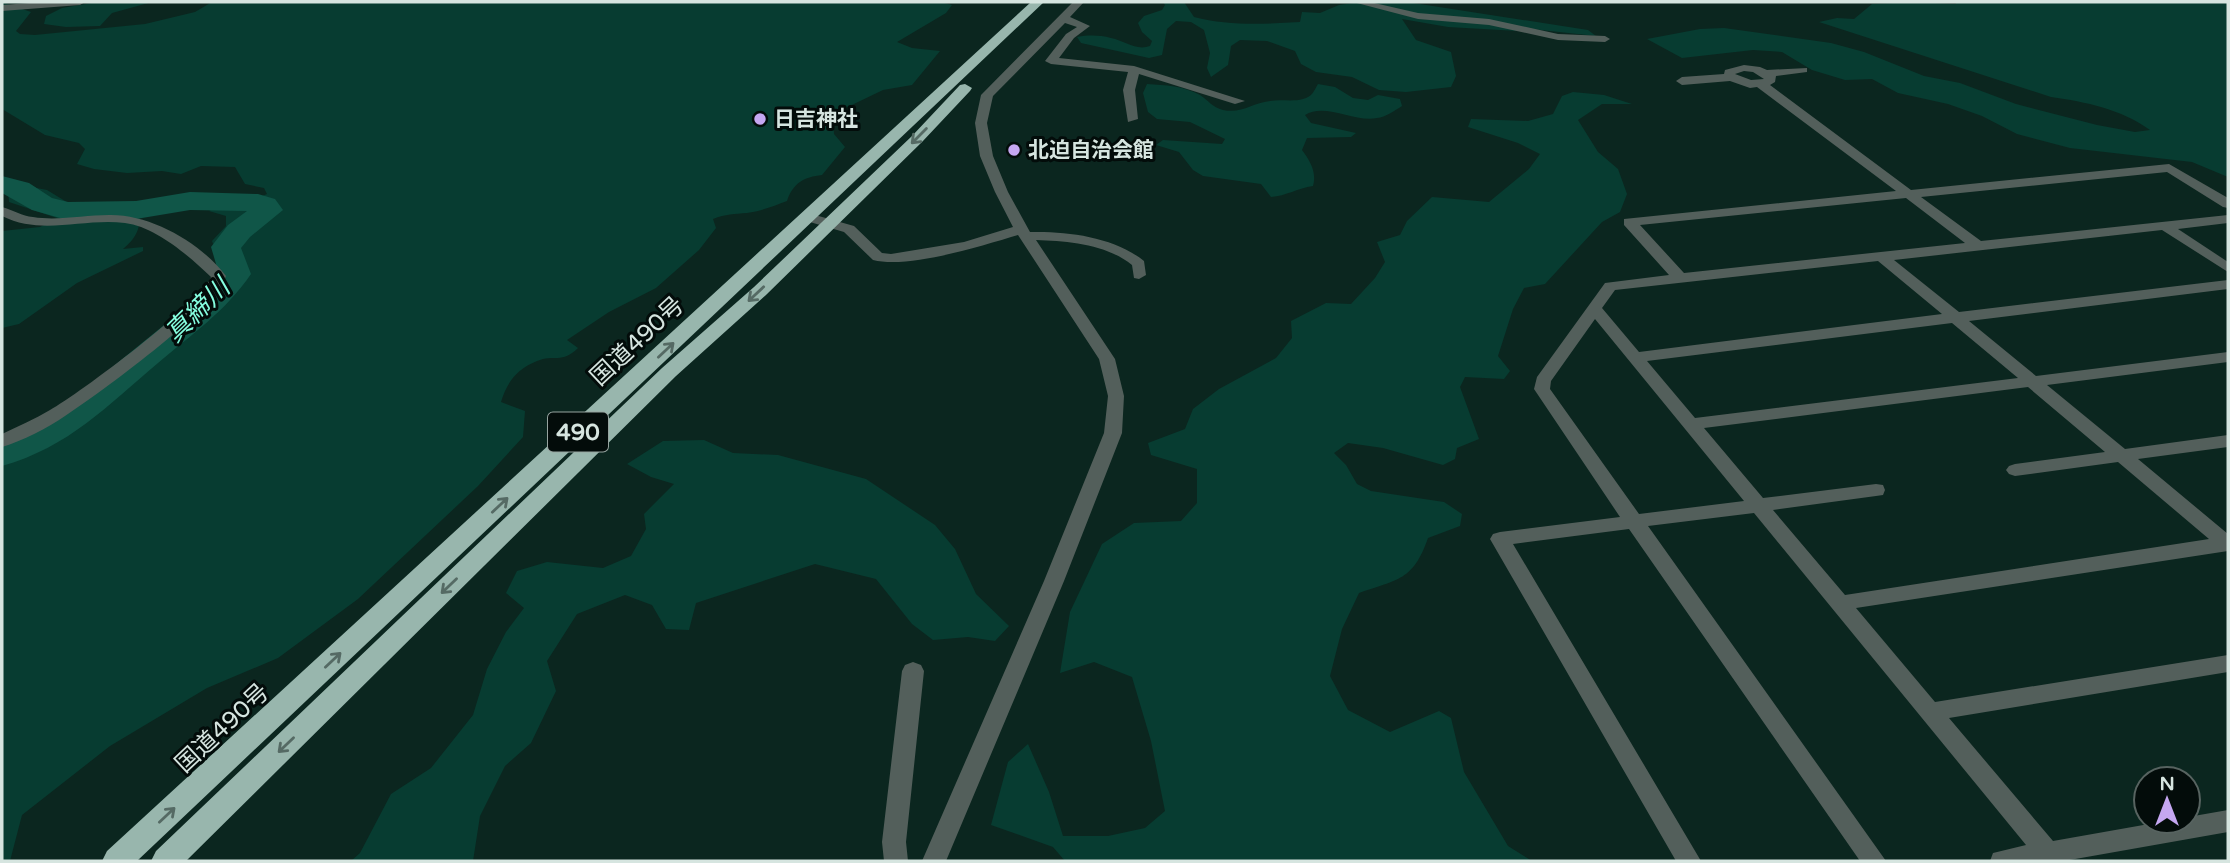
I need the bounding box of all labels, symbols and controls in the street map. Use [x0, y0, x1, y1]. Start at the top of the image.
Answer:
place label: 日吉神社 [774, 107, 858, 132]
marker: 日吉神社 [752, 111, 768, 127]
one-way arrow [911, 127, 928, 144]
place label: 北迫自治会館 [1028, 138, 1154, 163]
marker: 北迫自治会館 [1006, 142, 1022, 158]
water label: 真締川 [159, 270, 238, 349]
one-way arrow [748, 286, 765, 303]
street label: 国道490号 [585, 291, 690, 392]
one-way arrow [658, 341, 675, 358]
road number: 490 [548, 412, 608, 452]
one-way arrow [491, 496, 508, 513]
one-way arrow [441, 577, 458, 594]
one-way arrow [324, 651, 341, 668]
street label: 国道490号 [170, 678, 275, 779]
one-way arrow [278, 736, 295, 753]
north arrow [2132, 765, 2202, 835]
text: N [2159, 773, 2175, 795]
one-way arrow [158, 806, 175, 823]

